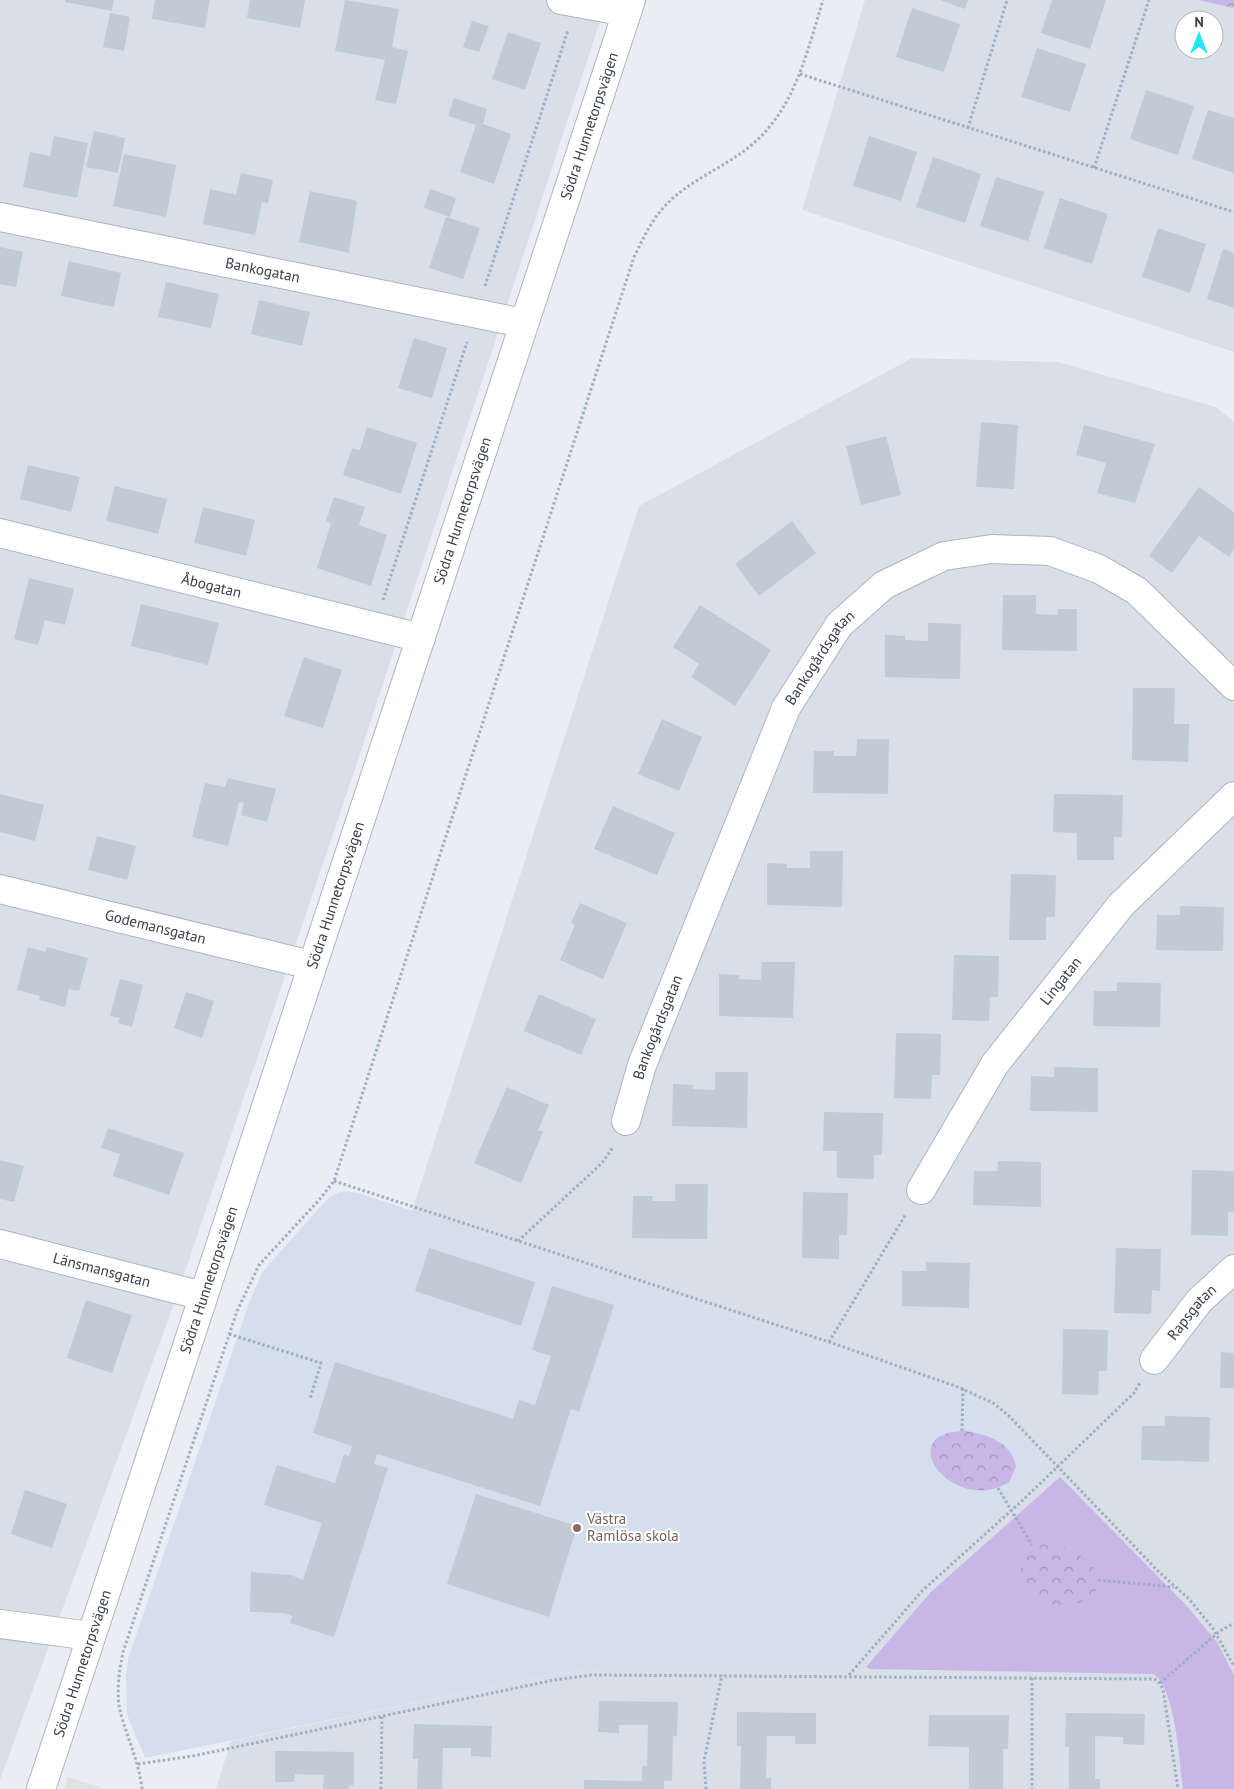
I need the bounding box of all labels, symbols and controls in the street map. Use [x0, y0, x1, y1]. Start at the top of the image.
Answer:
north arrow [1174, 10, 1224, 60]
text: N [1194, 13, 1204, 31]
street label: Södra Hunnetorpsvägen [556, 50, 622, 202]
street label: Bankogatan [224, 253, 302, 287]
street label: Södra Hunnetorpsvägen [429, 434, 495, 587]
street label: Åbogatan [180, 569, 244, 602]
street label: Bankogårdsgatan [780, 606, 858, 708]
street label: Södra Hunnetorpsvägen [302, 819, 368, 971]
street label: Godemansgatan [103, 905, 208, 948]
street label: Lingatan [1035, 953, 1085, 1009]
street label: Bankogårdsgatan [628, 972, 686, 1082]
street label: Södra Hunnetorpsvägen [175, 1204, 242, 1356]
street label: Länsmansgatan [51, 1248, 153, 1291]
street label: Rapsgatan [1163, 1280, 1220, 1344]
place label: Västra Ramlösa skola [586, 1509, 679, 1545]
marker: Västra Ramlösa skola [571, 1522, 583, 1534]
street label: Södra Hunnetorpsvägen [49, 1587, 115, 1740]

